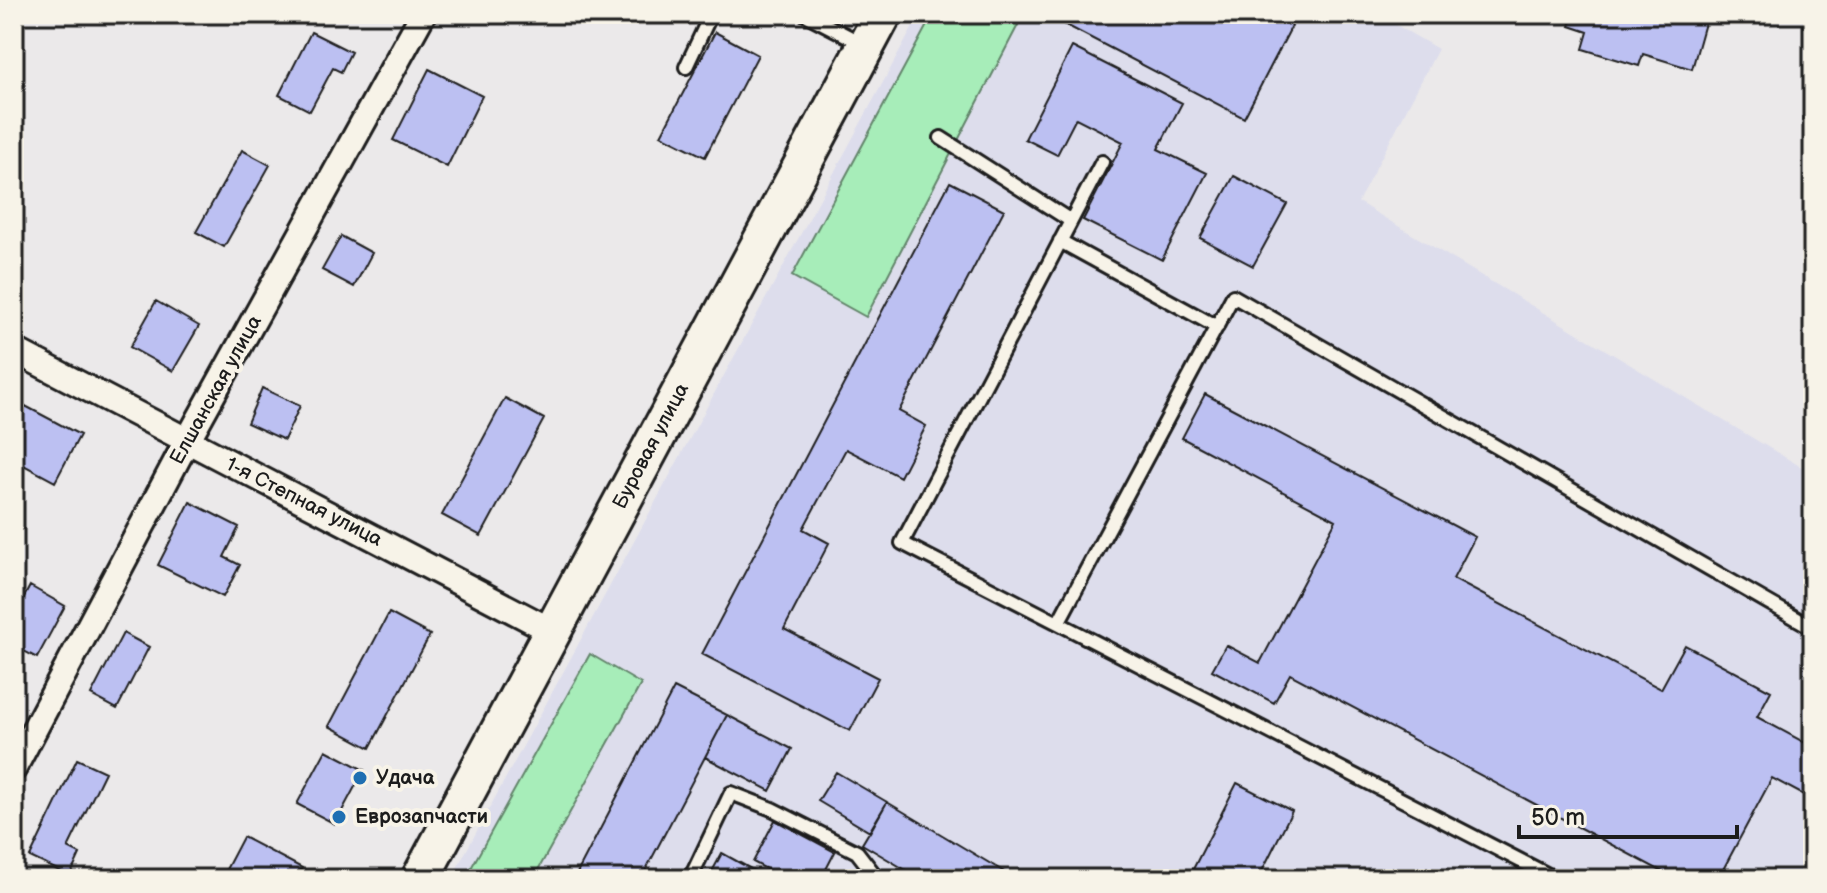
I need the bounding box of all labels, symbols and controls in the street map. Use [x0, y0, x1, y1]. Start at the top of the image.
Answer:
street label: Елшанская улица [165, 311, 267, 469]
street label: Буровая улица [608, 379, 694, 513]
street label: 1-я Степная улица [222, 452, 386, 552]
place label: Удача [376, 766, 435, 790]
marker: Удача [351, 769, 369, 787]
scale bar [1519, 789, 1737, 839]
text: 50 m [1531, 803, 1585, 832]
place label: Еврозапчасти [355, 805, 488, 829]
marker: Еврозапчасти [330, 808, 348, 826]

